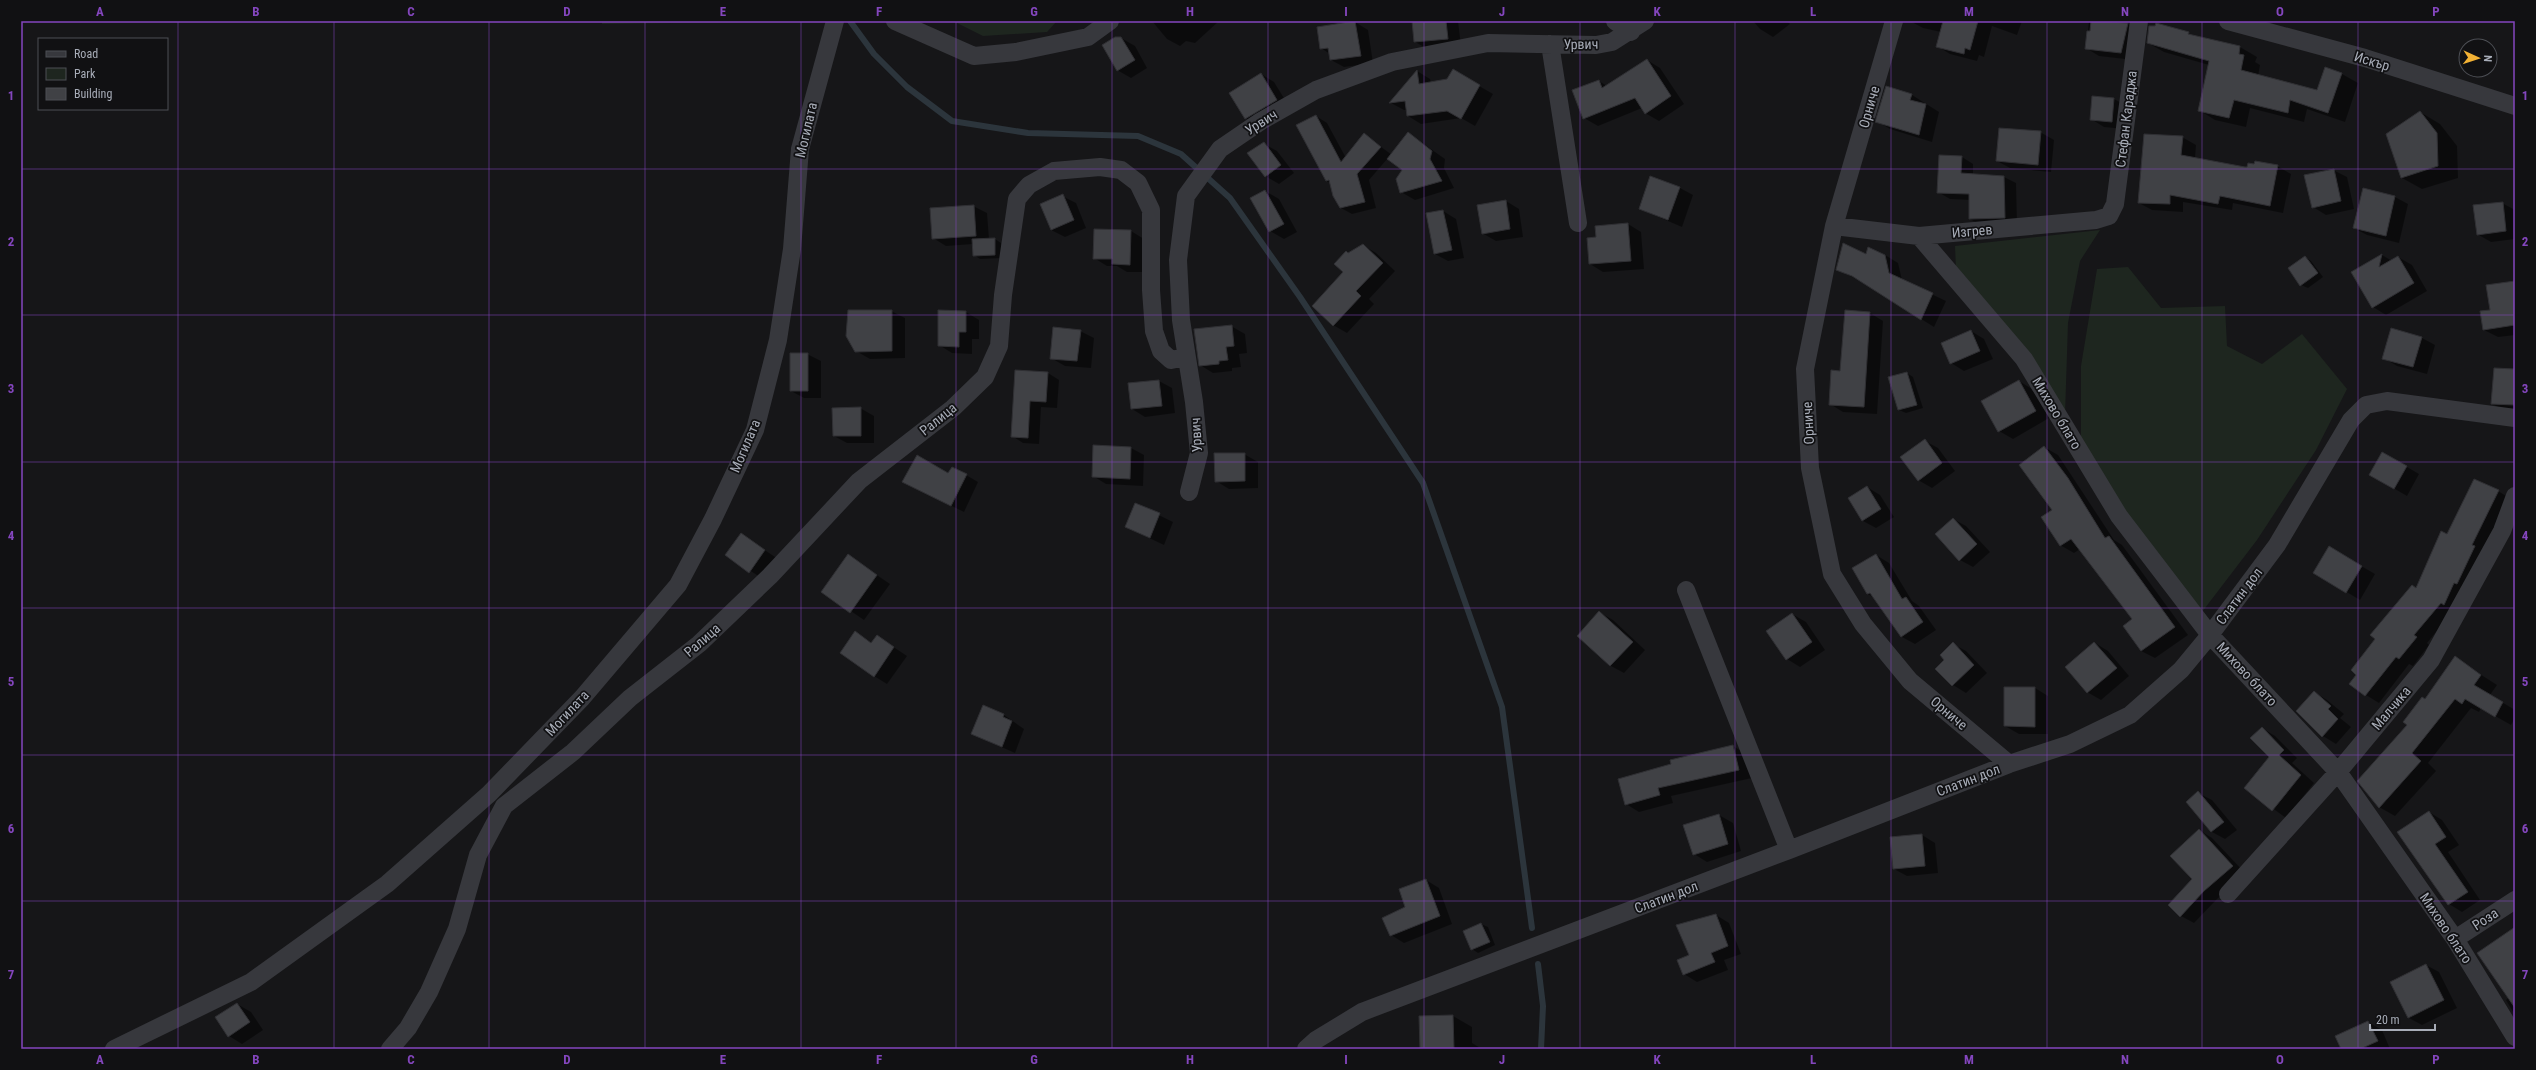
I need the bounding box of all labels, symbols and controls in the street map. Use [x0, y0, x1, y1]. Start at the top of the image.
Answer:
text: A [96, 4, 104, 19]
text: B [252, 4, 260, 19]
text: C [407, 4, 415, 19]
text: D [563, 4, 571, 19]
text: E [720, 4, 727, 19]
text: F [876, 4, 882, 19]
text: G [1030, 4, 1038, 19]
text: H [1186, 4, 1194, 19]
text: I [1344, 4, 1348, 19]
text: J [1499, 4, 1505, 19]
text: K [1653, 4, 1661, 19]
text: L [1810, 4, 1816, 19]
text: M [1964, 4, 1974, 19]
text: N [2121, 4, 2129, 19]
text: O [2276, 4, 2284, 19]
text: P [2432, 4, 2440, 19]
street label: Урвич [1563, 36, 1599, 52]
legend [38, 38, 168, 110]
north arrow [2458, 38, 2498, 78]
text: Road [74, 47, 98, 61]
street label: Искър [2352, 48, 2392, 74]
text: N [2481, 55, 2494, 62]
text: Park [74, 67, 96, 81]
street label: Стефан Караджа [2112, 70, 2140, 168]
street label: Орниче [1855, 84, 1883, 130]
text: Building [74, 87, 112, 101]
text: 1 [8, 88, 14, 103]
text: 1 [2522, 88, 2528, 103]
street label: Могилата [792, 101, 820, 159]
street label: Урвич [1242, 106, 1280, 138]
street label: Изгрев [1951, 221, 1993, 241]
text: 2 [8, 234, 15, 249]
text: 2 [2522, 234, 2529, 249]
street label: Михово блато [2029, 374, 2085, 452]
text: 3 [8, 381, 14, 396]
text: 3 [2522, 381, 2528, 396]
street label: Ралица [916, 399, 960, 439]
street label: Орниче [1799, 401, 1817, 445]
street label: Могилата [727, 417, 763, 475]
street label: Урвич [1187, 417, 1205, 453]
text: 4 [8, 528, 15, 543]
text: 4 [2522, 528, 2529, 543]
street label: Слатин дол [2213, 565, 2265, 627]
street label: Ралица [681, 620, 723, 660]
street label: Михово блато [2213, 639, 2281, 709]
text: 5 [8, 674, 15, 689]
text: 5 [2522, 674, 2529, 689]
street label: Малчика [2368, 683, 2414, 733]
street label: Могилата [542, 687, 592, 739]
street label: Орниче [1927, 693, 1971, 733]
street label: Слатин дол [1934, 761, 2002, 799]
text: 6 [8, 821, 15, 836]
text: 6 [2522, 821, 2529, 836]
street label: Слатин дол [1632, 878, 1700, 916]
street label: Михово блато [2417, 890, 2475, 966]
street label: Роза [2469, 905, 2501, 933]
text: 7 [8, 967, 15, 982]
text: 7 [2522, 967, 2529, 982]
scale bar [2370, 1006, 2435, 1032]
text: 20 m [2376, 1013, 2400, 1027]
text: A [96, 1052, 104, 1067]
text: B [252, 1052, 260, 1067]
text: C [407, 1052, 415, 1067]
text: D [563, 1052, 571, 1067]
text: E [720, 1052, 727, 1067]
text: F [876, 1052, 882, 1067]
text: G [1030, 1052, 1038, 1067]
text: H [1186, 1052, 1194, 1067]
text: I [1344, 1052, 1348, 1067]
text: J [1499, 1052, 1505, 1067]
text: K [1653, 1052, 1661, 1067]
text: L [1810, 1052, 1816, 1067]
text: M [1964, 1052, 1974, 1067]
text: N [2121, 1052, 2129, 1067]
text: O [2276, 1052, 2284, 1067]
text: P [2432, 1052, 2440, 1067]

